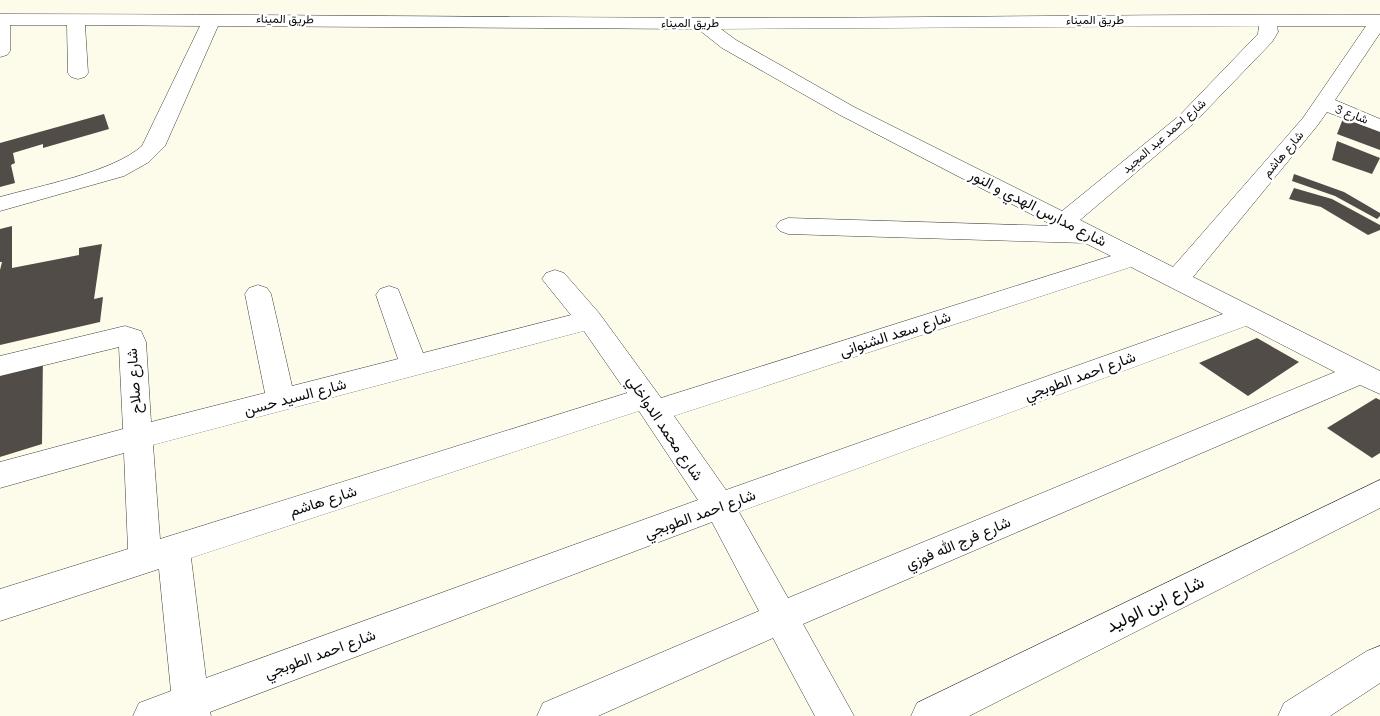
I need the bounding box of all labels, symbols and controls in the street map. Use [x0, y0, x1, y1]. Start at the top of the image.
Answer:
street label: طريق الميناء [256, 11, 314, 28]
street label: طريق الميناء [1066, 13, 1124, 28]
street label: طريق الميناء [661, 16, 719, 31]
street label: شارع احمد عبد المجيد [1119, 96, 1210, 178]
street label: شارع 3 [1333, 101, 1370, 129]
street label: شارع هاشم [1260, 128, 1308, 181]
street label: شارع مدارس الهدي و النور [964, 165, 1110, 254]
street label: شارع سعد الشنوانى [837, 307, 954, 362]
street label: شارع صلاح [123, 347, 147, 414]
street label: شارع احمد الطوبجي [1022, 348, 1140, 408]
street label: شارع محمد الدواخلي [620, 372, 707, 486]
street label: شارع السيد حسن [242, 375, 349, 421]
street label: شارع هاشم [287, 482, 360, 522]
street label: شارع احمد الطوبجي [642, 486, 760, 546]
street label: شارع فرج الله فوزي [903, 513, 1015, 577]
street label: شارع ابن الوليد [1102, 571, 1208, 638]
street label: شارع احمد الطوبجي [262, 626, 380, 686]

